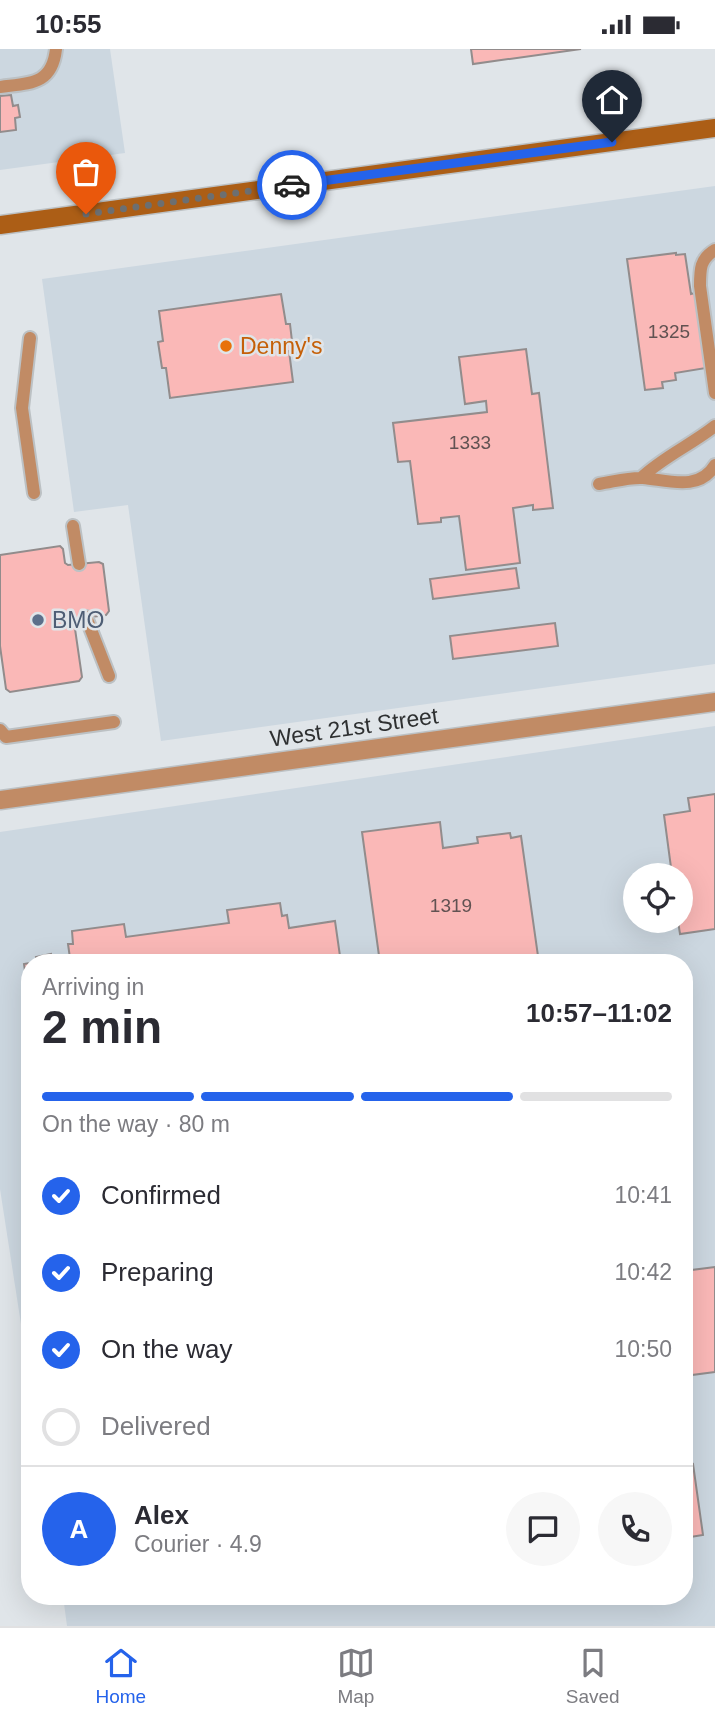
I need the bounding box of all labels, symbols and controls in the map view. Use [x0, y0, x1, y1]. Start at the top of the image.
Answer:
text: 10:55 [35, 9, 102, 39]
pin [582, 70, 642, 142]
icon: home [593, 81, 631, 119]
pin [56, 142, 116, 214]
courier [257, 150, 327, 220]
icon: bag [67, 153, 105, 191]
icon: car [273, 166, 311, 204]
house number: 1325 [648, 321, 690, 342]
place label: Denny's [240, 333, 322, 359]
marker: Denny's [218, 338, 234, 354]
house number: 1333 [449, 432, 491, 453]
place label: BMO [52, 607, 104, 633]
marker: BMO [30, 612, 46, 628]
street label: West 21st Street [268, 702, 440, 752]
map controls [623, 863, 693, 933]
button: locate [623, 863, 693, 933]
house number: 1319 [430, 895, 472, 916]
text: Arriving in [42, 974, 144, 1000]
text: 10:57–11:02 [526, 998, 672, 1028]
text: 2 min [42, 1001, 162, 1053]
text: On the way · 80 m [42, 1111, 230, 1137]
icon: check [42, 1177, 80, 1215]
text: Confirmed [101, 1180, 221, 1210]
text: 10:41 [614, 1182, 672, 1208]
icon: check [42, 1254, 80, 1292]
text: Preparing [101, 1257, 214, 1287]
text: 10:42 [614, 1259, 672, 1285]
icon: check [42, 1331, 80, 1369]
text: On the way [101, 1334, 233, 1364]
text: 10:50 [614, 1336, 672, 1362]
text: Delivered [101, 1411, 211, 1441]
button: chat [506, 1492, 580, 1566]
button: phone [598, 1492, 672, 1566]
text: Alex [134, 1500, 189, 1530]
text: A [70, 1514, 88, 1544]
text: Courier · 4.9 [134, 1531, 262, 1557]
tab: Home [95, 1644, 146, 1708]
tab: Map [337, 1644, 375, 1708]
tab: Saved [566, 1644, 620, 1708]

